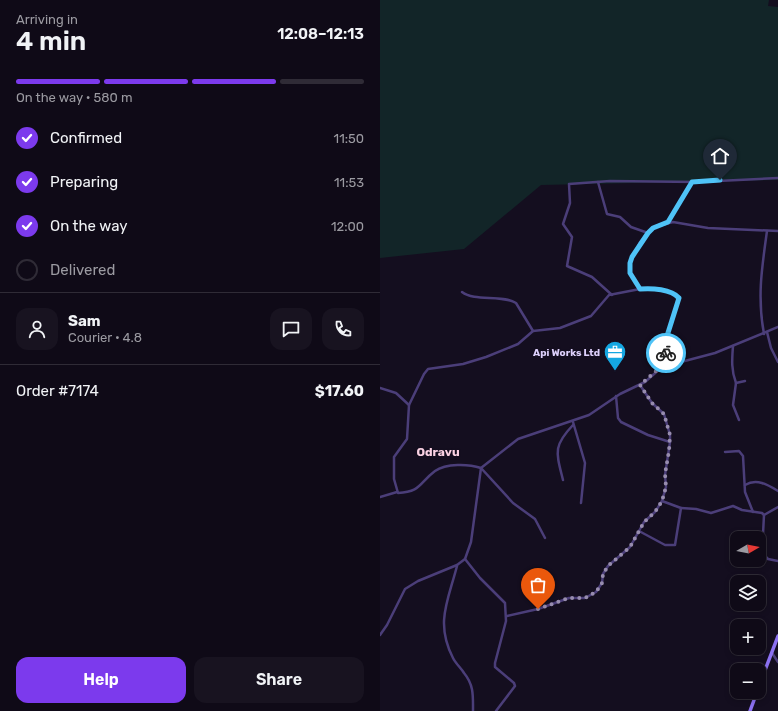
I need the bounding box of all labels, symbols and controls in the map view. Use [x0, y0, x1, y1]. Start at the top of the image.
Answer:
text: Arriving in [16, 12, 78, 27]
text: 12:08–12:13 [277, 25, 364, 43]
text: 4 min [16, 26, 86, 57]
text: On the way · 580 m [16, 90, 133, 105]
icon: check [16, 127, 38, 149]
text: Confirmed [50, 129, 122, 147]
text: 11:50 [334, 131, 364, 146]
pin [703, 139, 737, 180]
icon: home [709, 145, 731, 167]
icon: check [16, 171, 38, 193]
text: Preparing [50, 173, 118, 191]
text: 11:53 [334, 175, 364, 190]
icon: check [16, 215, 38, 237]
text: On the way [50, 217, 128, 235]
text: 12:00 [331, 219, 364, 234]
text: Delivered [50, 261, 115, 279]
button: person [16, 308, 58, 350]
button: chat [270, 308, 312, 350]
button: phone [322, 308, 364, 350]
text: Sam [68, 312, 101, 330]
text: Courier · 4.8 [68, 330, 142, 345]
courier [646, 333, 686, 373]
office icon: Api Works Ltd [602, 339, 628, 372]
icon: bike [655, 342, 677, 364]
place label: Api Works Ltd [533, 347, 600, 359]
text: Order #7174 [16, 382, 99, 400]
text: $17.60 [315, 382, 364, 400]
district label: Odravu [416, 445, 460, 459]
north arrow [730, 531, 766, 567]
map controls [730, 531, 766, 699]
pin [521, 568, 555, 609]
icon: bag [527, 574, 549, 596]
button: layers [730, 575, 766, 611]
button: + [730, 619, 766, 655]
button: Help [16, 657, 186, 703]
button: Share [194, 657, 364, 703]
button: − [730, 663, 766, 699]

